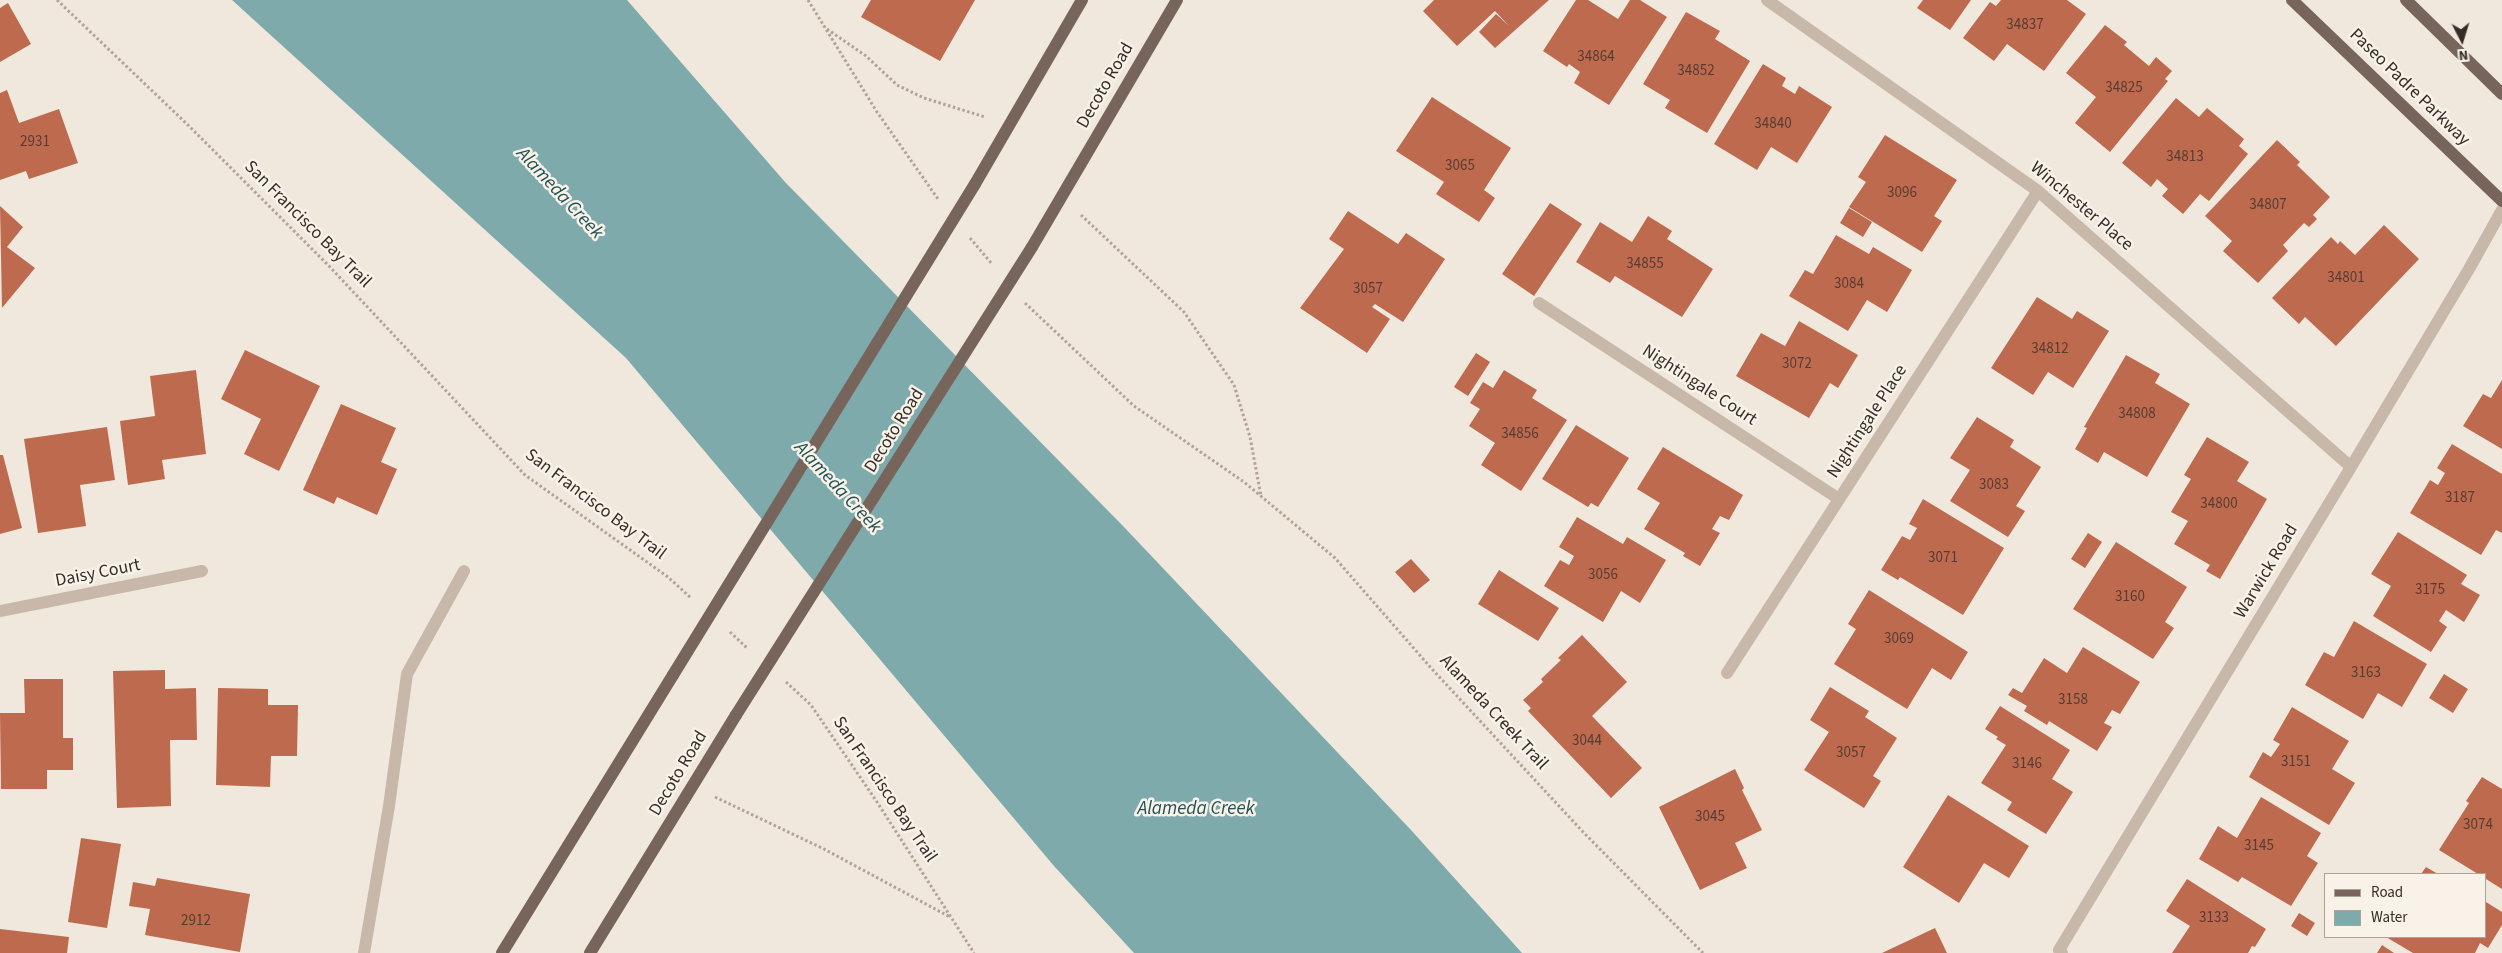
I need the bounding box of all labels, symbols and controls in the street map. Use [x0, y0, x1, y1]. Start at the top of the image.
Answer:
north arrow [2437, 15, 2487, 65]
house number: 34837 [2006, 17, 2044, 35]
street label: Paseo Padre Parkway [2344, 25, 2474, 151]
street label: Decoto Road [1073, 39, 1139, 133]
text: N [2458, 45, 2469, 65]
house number: 34864 [1577, 49, 1615, 67]
house number: 34852 [1677, 63, 1715, 81]
house number: 34825 [2105, 80, 2143, 98]
house number: 34840 [1754, 116, 1792, 134]
house number: 2931 [20, 134, 50, 152]
water label: Alameda Creek [511, 143, 607, 245]
house number: 34813 [2166, 149, 2204, 167]
street label: San Francisco Bay Trail [239, 157, 375, 293]
house number: 3065 [1445, 158, 1475, 176]
street label: Winchester Place [2025, 158, 2137, 256]
house number: 3096 [1887, 185, 1917, 203]
house number: 34807 [2249, 197, 2287, 215]
house number: 34855 [1626, 256, 1664, 274]
house number: 34801 [2327, 270, 2365, 288]
house number: 3084 [1834, 276, 1864, 294]
house number: 3057 [1353, 281, 1383, 299]
street label: Nightingale Court [1638, 341, 1760, 431]
house number: 34812 [2031, 341, 2069, 359]
house number: 3072 [1782, 356, 1812, 374]
street label: Nightingale Place [1823, 361, 1913, 483]
street label: Decoto Road [861, 385, 929, 477]
house number: 34808 [2118, 406, 2156, 424]
house number: 34856 [1501, 426, 1539, 444]
water label: Alameda Creek [789, 437, 885, 539]
street label: San Francisco Bay Trail [520, 445, 670, 565]
house number: 3083 [1979, 477, 2009, 495]
house number: 3187 [2445, 490, 2475, 508]
house number: 34800 [2200, 496, 2238, 514]
street label: Warwick Road [2230, 521, 2304, 623]
house number: 3071 [1928, 550, 1958, 568]
street label: Daisy Court [54, 555, 142, 593]
house number: 3056 [1588, 567, 1618, 585]
house number: 3175 [2415, 582, 2445, 600]
house number: 3160 [2115, 589, 2145, 607]
house number: 3069 [1884, 631, 1914, 649]
street label: Alameda Creek Trail [1434, 651, 1552, 775]
house number: 3163 [2351, 665, 2381, 683]
house number: 3158 [2058, 692, 2088, 710]
street label: San Francisco Bay Trail [827, 713, 941, 867]
street label: Decoto Road [645, 728, 713, 820]
house number: 3044 [1572, 733, 1602, 751]
house number: 3057 [1836, 745, 1866, 763]
house number: 3151 [2281, 754, 2311, 772]
house number: 3146 [2012, 756, 2042, 774]
water label: Alameda Creek [1137, 799, 1255, 821]
house number: 3045 [1695, 809, 1725, 827]
house number: 3074 [2463, 817, 2493, 835]
house number: 3145 [2244, 838, 2274, 856]
legend [2324, 873, 2487, 938]
text: Road [2371, 882, 2403, 903]
text: Water [2371, 907, 2407, 928]
house number: 3133 [2199, 910, 2229, 928]
house number: 2912 [181, 913, 211, 931]

